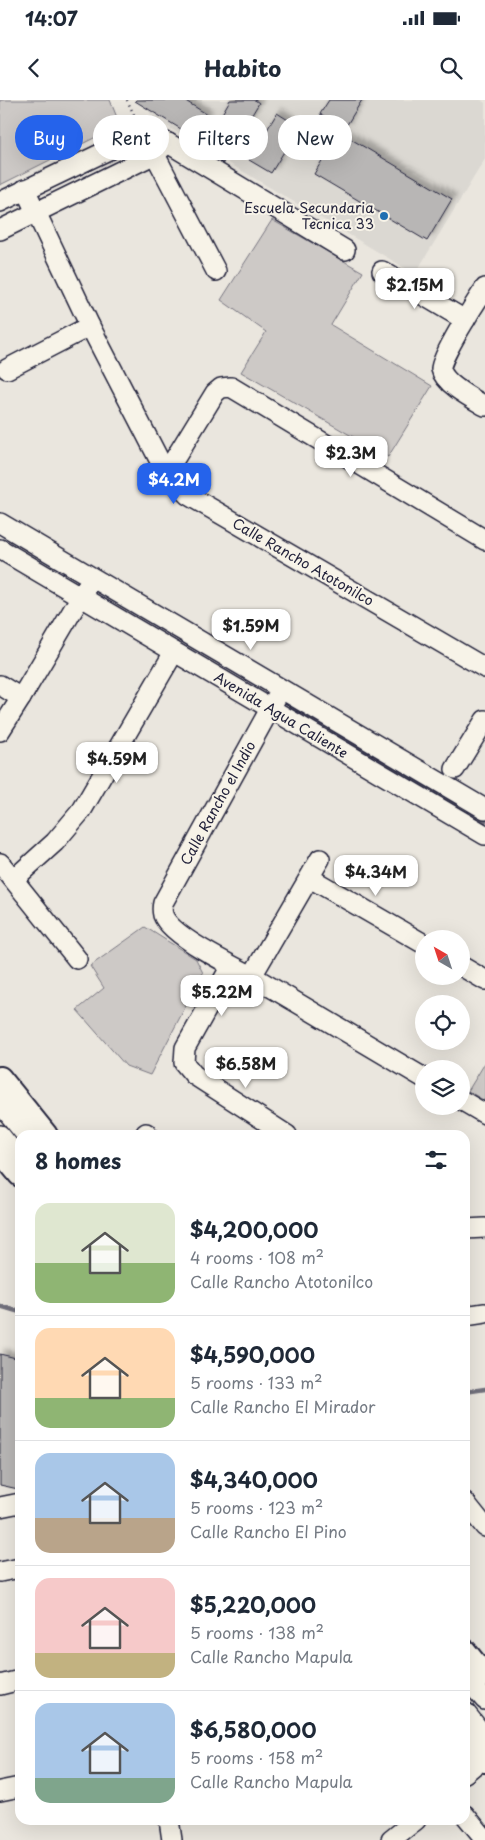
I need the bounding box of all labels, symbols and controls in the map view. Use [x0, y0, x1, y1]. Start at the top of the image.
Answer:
text: 14:07 [25, 4, 78, 32]
text: Habito [204, 51, 281, 84]
icon: back [20, 54, 48, 82]
icon: search [437, 54, 465, 82]
chip: Buy [15, 115, 83, 160]
chip: Rent [93, 115, 169, 160]
chip: Filters [179, 115, 268, 160]
chip: New [278, 115, 352, 160]
place label: Escuela Secundaria Tecnica 33 [244, 197, 374, 234]
marker: Escuela Secundaria Tecnica 33 [378, 210, 390, 222]
pin: $2.15M [374, 268, 456, 310]
text: $2.15M [386, 272, 444, 296]
pin: $2.3M [316, 436, 386, 478]
text: $2.3M [326, 440, 376, 464]
pin: $4.2M [139, 462, 209, 505]
text: $4.2M [148, 467, 200, 491]
street label: Calle Rancho Atotonilco [229, 512, 378, 611]
pin: $1.59M [210, 608, 292, 651]
text: $1.59M [223, 613, 279, 637]
street label: Avenida Agua Caliente [210, 666, 352, 763]
street label: Calle Rancho el Indio [175, 737, 261, 869]
pin: $4.59M [76, 742, 158, 784]
text: $4.59M [87, 746, 147, 770]
pin: $4.34M [335, 854, 417, 897]
text: $4.34M [345, 859, 407, 883]
north arrow [415, 930, 470, 985]
map controls [415, 930, 470, 1115]
pin: $5.22M [181, 974, 263, 1017]
text: $5.22M [191, 979, 253, 1003]
button: locate [415, 995, 470, 1050]
pin: $6.58M [205, 1046, 287, 1089]
text: $6.58M [216, 1051, 276, 1075]
button: layers [415, 1060, 470, 1115]
text: 8 homes [35, 1144, 121, 1176]
icon: filters [422, 1146, 450, 1174]
text: $4,200,000 [190, 1213, 319, 1245]
icon: home [75, 1223, 135, 1283]
text: 4 rooms · 108 m² [190, 1245, 324, 1269]
text: Calle Rancho Atotonilco [190, 1269, 373, 1293]
text: $4,590,000 [190, 1338, 315, 1370]
icon: home [75, 1348, 135, 1408]
text: 5 rooms · 133 m² [190, 1370, 323, 1394]
text: Calle Rancho El Mirador [190, 1394, 376, 1418]
text: $4,340,000 [190, 1463, 318, 1495]
icon: home [75, 1473, 135, 1533]
text: 5 rooms · 123 m² [190, 1495, 323, 1519]
text: Calle Rancho El Pino [190, 1519, 347, 1543]
text: $5,220,000 [190, 1588, 316, 1620]
icon: home [75, 1598, 135, 1658]
text: 5 rooms · 138 m² [190, 1620, 324, 1644]
text: Calle Rancho Mapula [190, 1644, 352, 1668]
text: $6,580,000 [190, 1713, 317, 1745]
icon: home [75, 1723, 135, 1783]
text: 5 rooms · 158 m² [190, 1745, 323, 1769]
text: Calle Rancho Mapula [190, 1769, 352, 1793]

